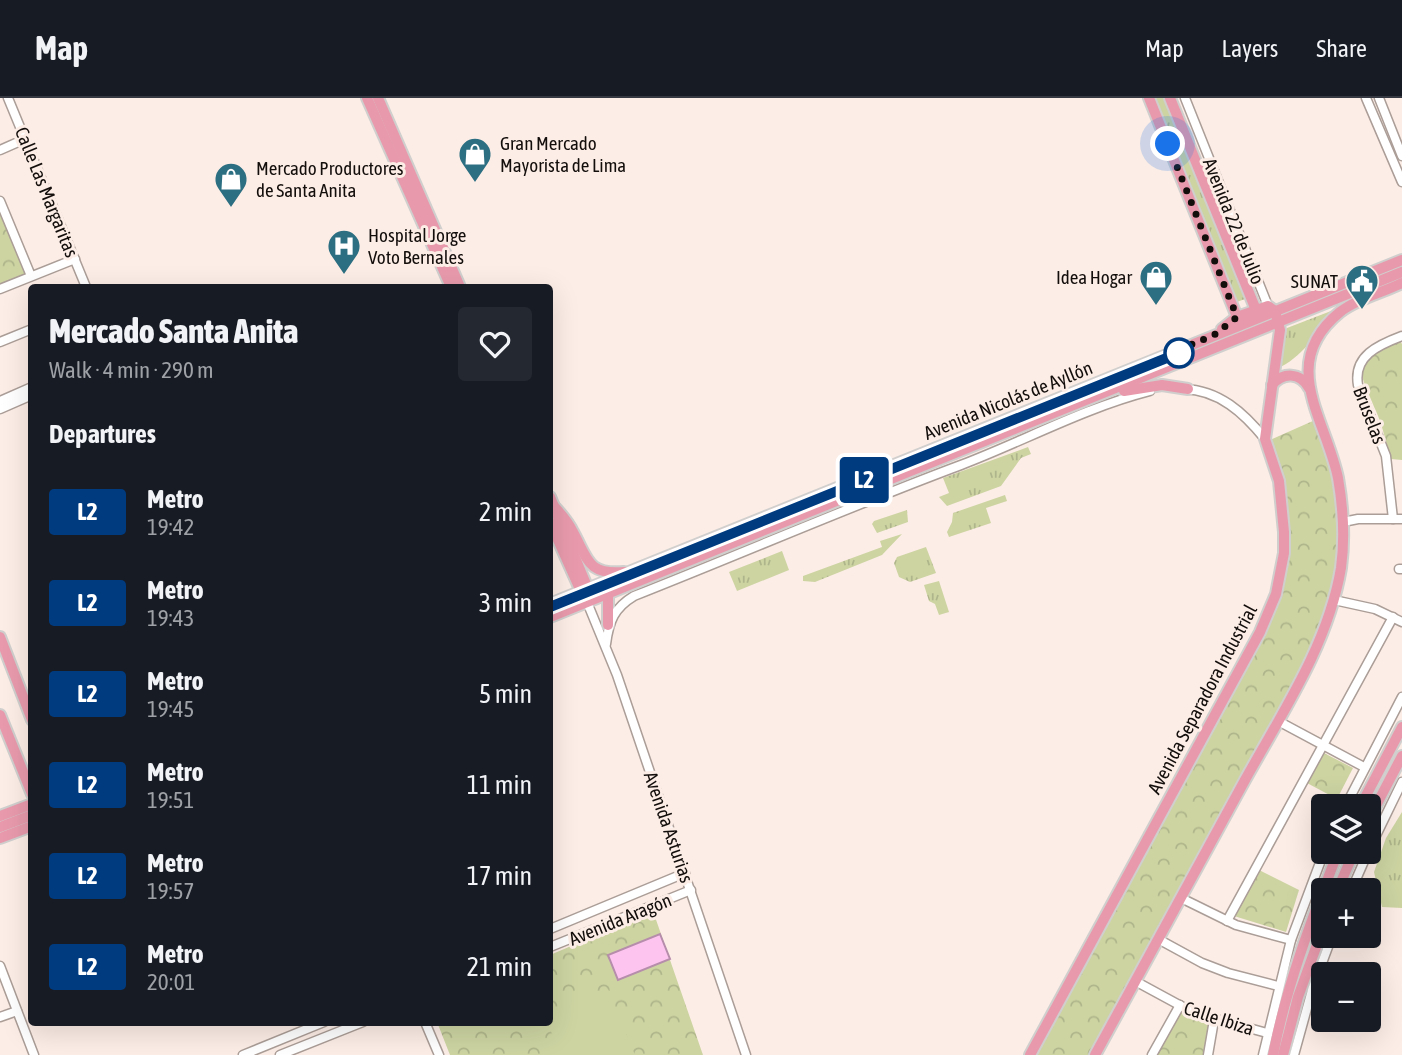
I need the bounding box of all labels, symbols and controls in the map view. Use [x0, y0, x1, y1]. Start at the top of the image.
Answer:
text: Map [35, 29, 88, 67]
text: Map [1145, 35, 1184, 62]
text: Layers [1222, 35, 1278, 62]
text: Share [1316, 35, 1367, 62]
street label: Calle Las Margaritas [11, 124, 83, 260]
your location [1150, 126, 1185, 161]
place label: Gran Mercado Mayorista de Lima [500, 132, 626, 176]
shop icon: Gran Mercado Mayorista de Lima [456, 135, 494, 184]
street label: Avenida 22 de Julio [1199, 155, 1269, 287]
place label: Mercado Productores de Santa Anita [256, 157, 404, 201]
shop icon: Mercado Productores de Santa Anita [212, 160, 250, 209]
place label: Hospital Jorge Voto Bernales [368, 224, 466, 268]
hospital icon: Hospital Jorge Voto Bernales [325, 227, 363, 276]
shop icon: Idea Hogar [1137, 258, 1175, 307]
public building icon: SUNAT [1343, 262, 1381, 311]
place label: Idea Hogar [1056, 266, 1132, 288]
place label: SUNAT [1291, 270, 1339, 292]
button: heart [458, 307, 532, 381]
text: Mercado Santa Anita [49, 312, 298, 350]
unlabelled marker [1164, 338, 1194, 368]
street label: Avenida Nicolás de Ayllón [921, 356, 1095, 444]
text: Walk · 4 min · 290 m [49, 357, 213, 383]
street label: Bruselas [1349, 383, 1391, 447]
text: Departures [49, 419, 156, 449]
line badge: L2 [832, 457, 896, 503]
text: L2 [854, 466, 874, 493]
text: Metro [147, 484, 204, 514]
text: 2 min [479, 497, 532, 527]
text: L2 [77, 498, 98, 525]
text: 19:42 [147, 514, 194, 540]
text: Metro [147, 575, 204, 605]
text: 3 min [479, 588, 532, 618]
text: L2 [77, 589, 98, 616]
street label: Avenida Separadora Industrial [1143, 601, 1261, 797]
text: 19:43 [147, 605, 194, 631]
text: Metro [147, 666, 204, 696]
text: 5 min [479, 679, 532, 709]
text: L2 [77, 680, 98, 707]
text: 19:45 [147, 696, 194, 722]
text: Metro [147, 757, 204, 787]
street label: Avenida Asturias [640, 769, 698, 886]
text: 11 min [467, 770, 532, 800]
text: L2 [77, 771, 98, 798]
text: 19:51 [147, 787, 194, 813]
map controls [1311, 794, 1381, 1032]
button: layers [1311, 794, 1381, 864]
text: Metro [147, 848, 204, 878]
text: 17 min [467, 861, 532, 891]
text: L2 [77, 862, 98, 889]
text: 19:57 [147, 878, 194, 904]
button: + [1311, 878, 1381, 948]
street label: Avenida Aragón [565, 888, 675, 950]
text: Metro [147, 939, 204, 969]
text: 21 min [467, 952, 532, 982]
text: L2 [77, 953, 98, 980]
button: − [1311, 962, 1381, 1032]
text: 20:01 [147, 969, 195, 995]
street label: Calle Ibiza [1181, 996, 1257, 1040]

